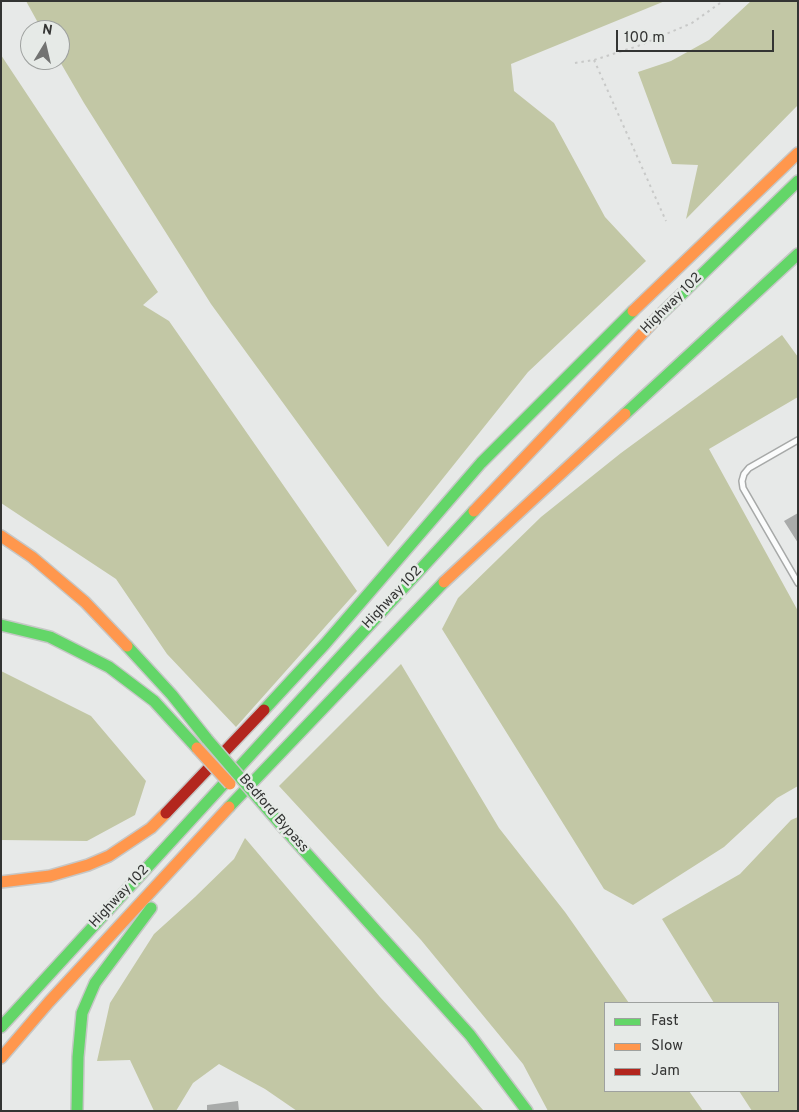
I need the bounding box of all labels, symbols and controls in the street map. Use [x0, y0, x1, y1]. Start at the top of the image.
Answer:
north arrow [20, 20, 70, 70]
scale bar [619, 20, 776, 52]
text: N [41, 21, 54, 40]
text: 100 m [624, 29, 665, 48]
street label: Highway 102 [638, 270, 706, 338]
street label: Highway 102 [360, 563, 426, 633]
street label: Bedford Bypass [234, 771, 312, 857]
street label: Highway 102 [87, 862, 153, 932]
legend [604, 1002, 779, 1092]
text: Fast [651, 1012, 679, 1031]
text: Slow [651, 1037, 683, 1056]
text: Jam [651, 1062, 680, 1081]

